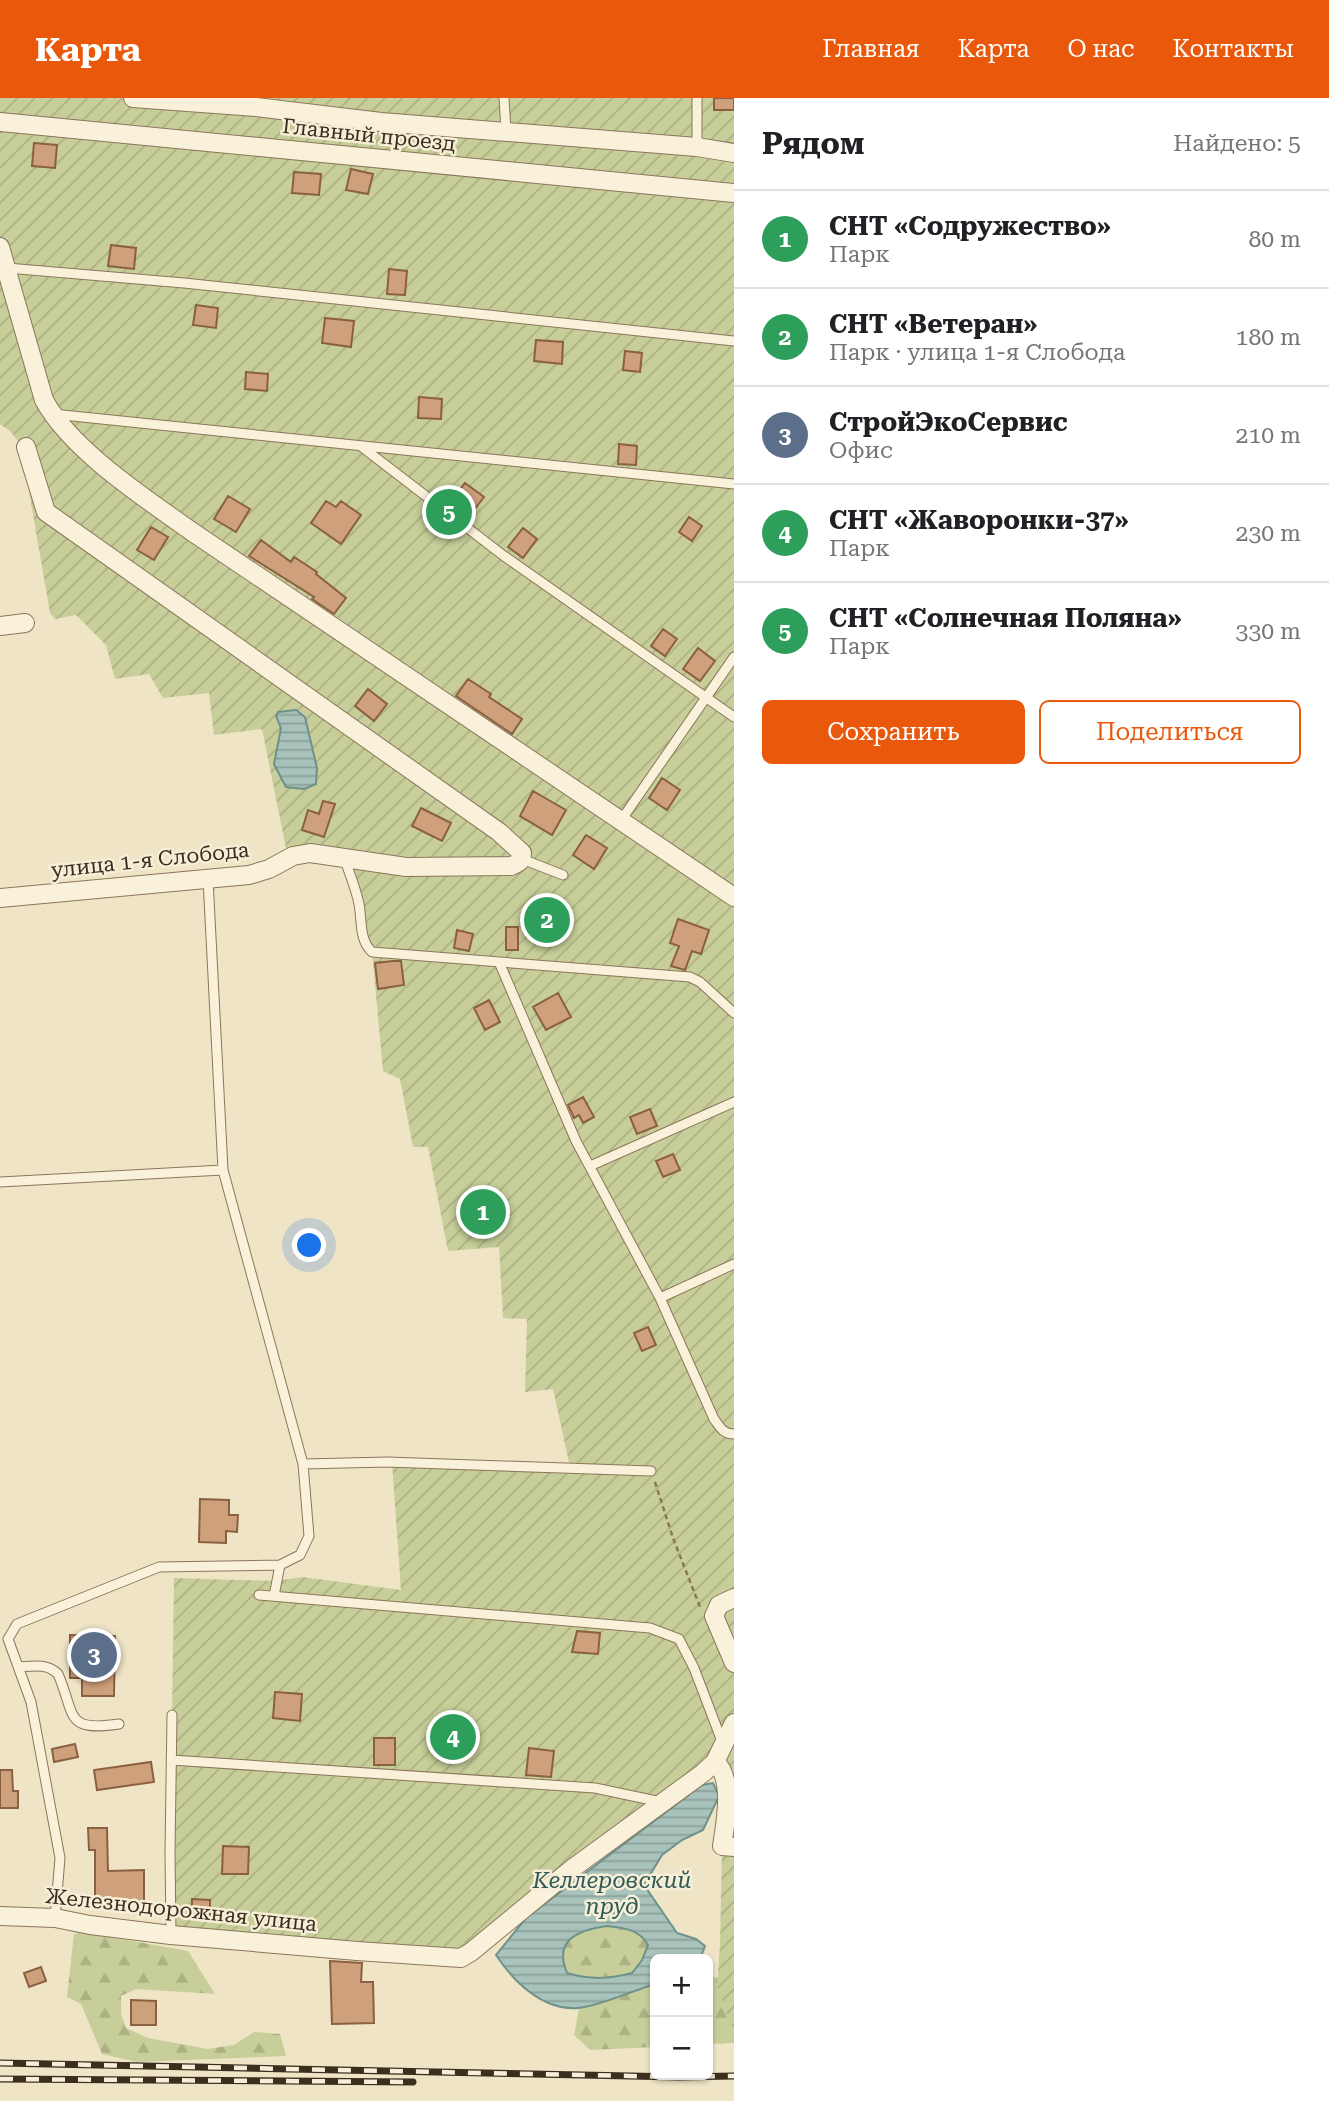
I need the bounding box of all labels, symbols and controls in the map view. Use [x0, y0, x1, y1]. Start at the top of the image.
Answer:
text: Карта [35, 30, 141, 69]
text: Главная [822, 35, 920, 63]
text: Карта [958, 35, 1029, 63]
text: О нас [1067, 35, 1134, 63]
text: Контакты [1172, 35, 1294, 63]
street label: Главный проезд [281, 114, 457, 156]
text: Рядом [762, 126, 864, 161]
text: Найдено: 5 [1173, 130, 1301, 157]
text: СНТ «Содружество» [829, 211, 1111, 241]
text: 1 [779, 226, 791, 253]
text: 80 m [1248, 226, 1301, 253]
text: Парк [829, 241, 890, 268]
text: СНТ «Ветеран» [829, 309, 1038, 339]
text: 2 [779, 324, 791, 351]
text: 180 m [1236, 324, 1301, 351]
text: Парк · улица 1-я Слобода [829, 339, 1125, 366]
text: СтройЭкоСервис [829, 407, 1068, 437]
text: 3 [779, 422, 791, 449]
text: 210 m [1236, 422, 1301, 449]
text: Офис [829, 437, 893, 464]
pin: 5 [426, 486, 472, 538]
text: СНТ «Жаворонки-37» [829, 505, 1129, 535]
text: 4 [779, 520, 791, 547]
text: 230 m [1236, 520, 1301, 547]
text: Парк [829, 535, 890, 562]
text: СНТ «Солнечная Поляна» [829, 603, 1182, 633]
text: 5 [779, 618, 791, 645]
text: 330 m [1236, 618, 1301, 645]
text: Парк [829, 633, 890, 660]
button: Сохранить [762, 700, 1025, 764]
button: Поделиться [1039, 700, 1301, 764]
street label: улица 1-я Слобода [50, 838, 251, 882]
pin: 2 [524, 894, 570, 946]
pin: 1 [460, 1186, 506, 1238]
your location [292, 1228, 326, 1262]
pin: 3 [71, 1629, 117, 1681]
pin: 4 [430, 1711, 476, 1763]
water label: Келлеровский пруд [531, 1867, 692, 1920]
street label: Железнодорожная улица [44, 1884, 319, 1936]
map controls [650, 1954, 713, 2080]
button: + [650, 1954, 713, 2017]
button: − [650, 2017, 713, 2080]

